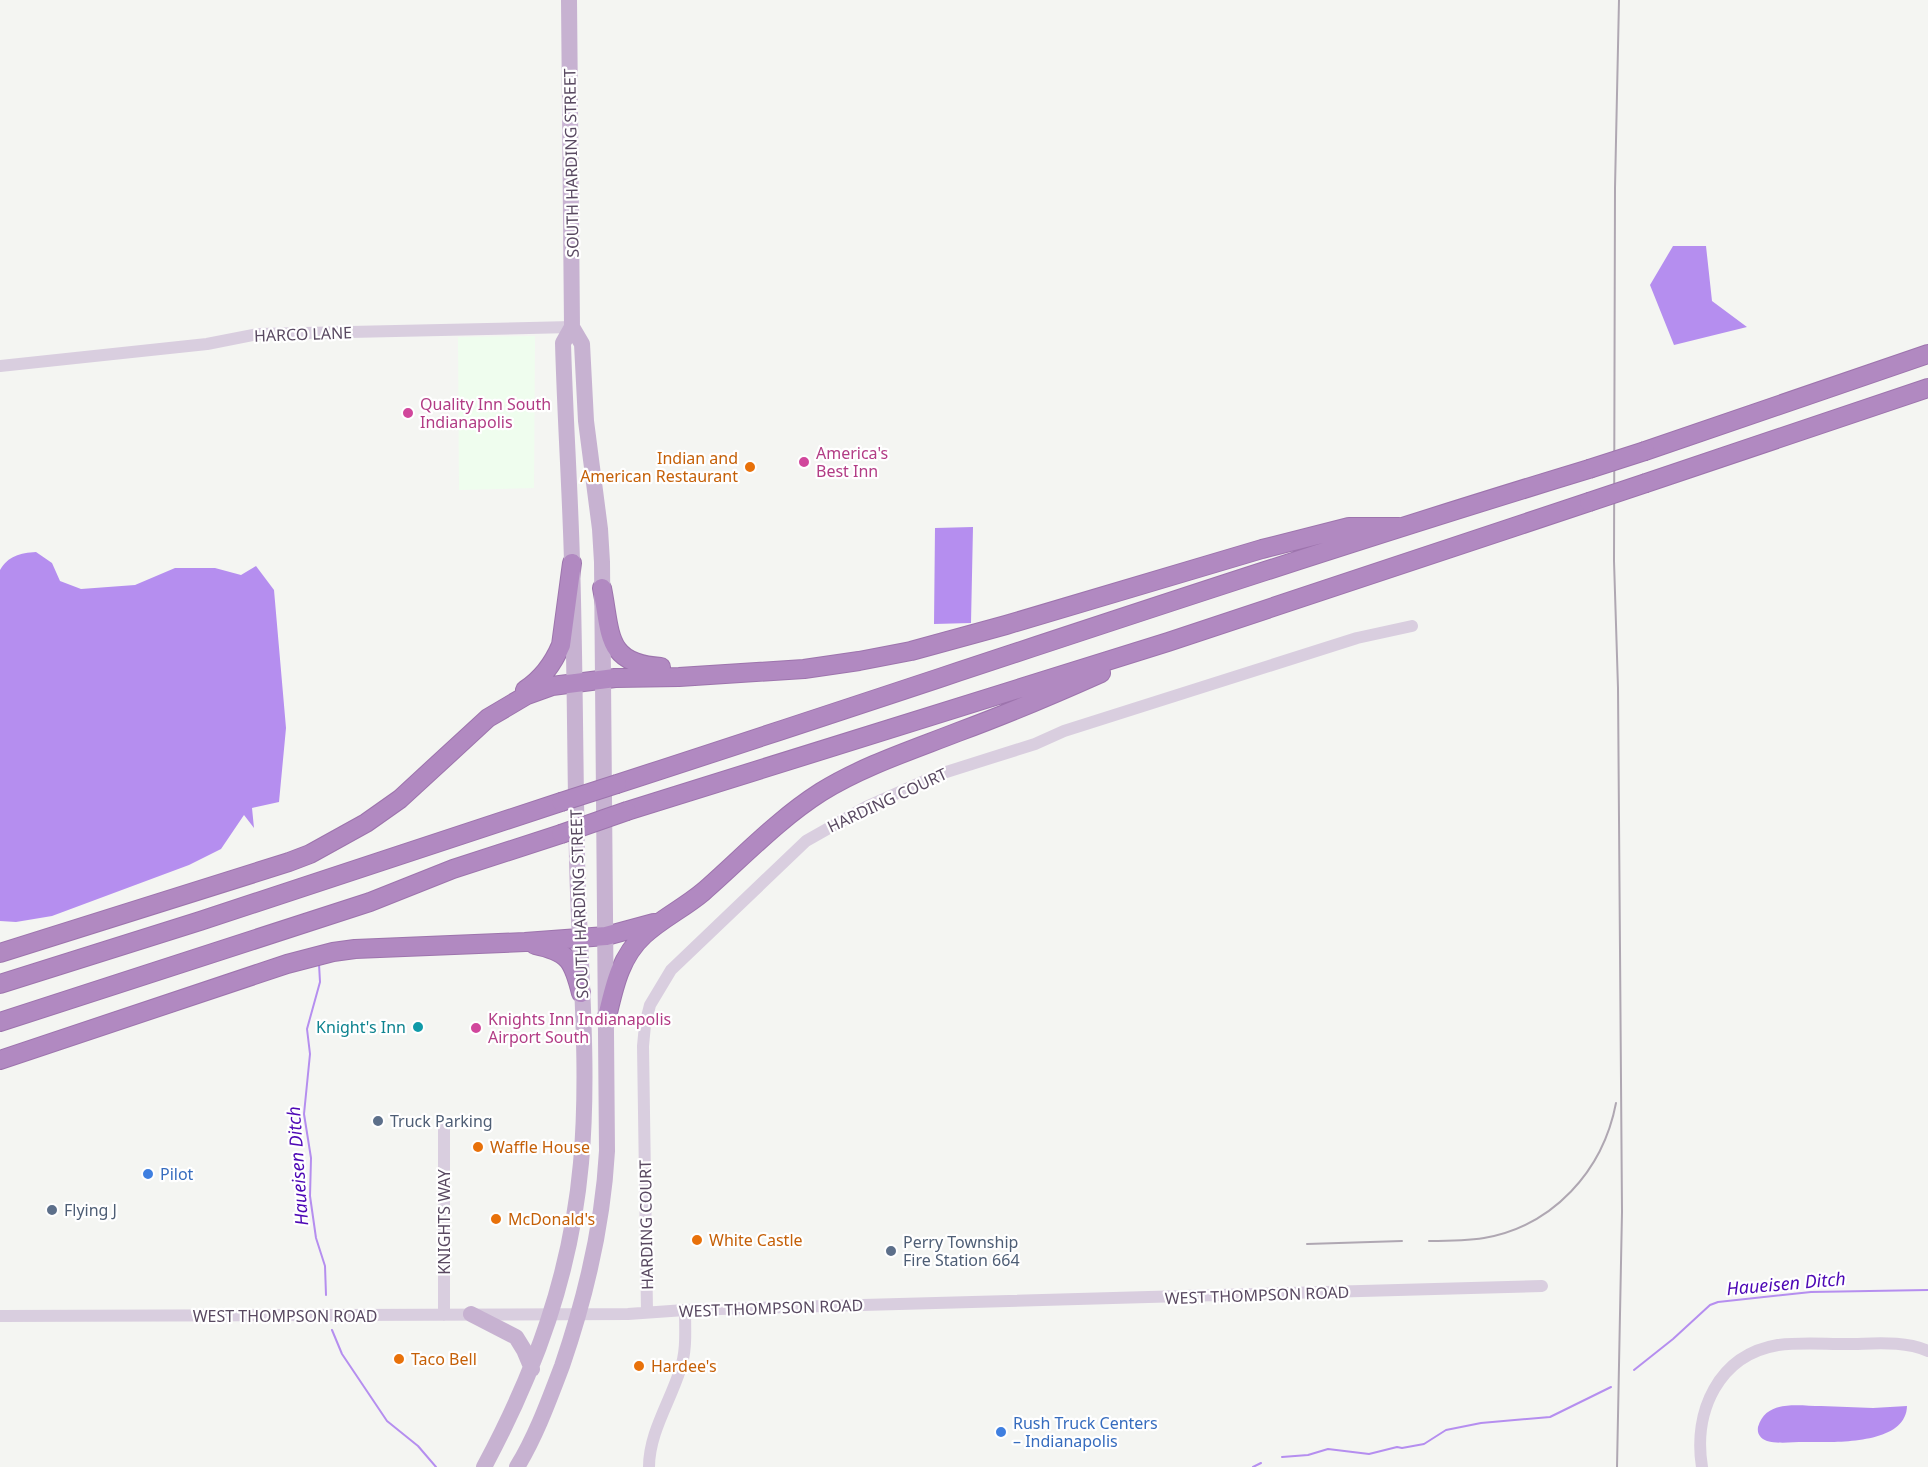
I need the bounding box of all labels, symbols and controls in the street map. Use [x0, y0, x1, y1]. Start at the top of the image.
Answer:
street label: SOUTH HARDING STREET [558, 68, 584, 258]
street label: HARCO LANE [254, 321, 352, 347]
place label: Quality Inn South Indianapolis [420, 393, 551, 433]
marker: Quality Inn South Indianapolis [401, 406, 415, 420]
place label: America's Best Inn [816, 442, 888, 482]
place label: Indian and American Restaurant [580, 447, 738, 487]
marker: America's Best Inn [797, 455, 811, 469]
marker: Indian and American Restaurant [743, 460, 757, 474]
street label: HARDING COURT [823, 763, 951, 837]
street label: SOUTH HARDING STREET [565, 809, 593, 999]
place label: Knights Inn Indianapolis Airport South [488, 1008, 671, 1048]
place label: Knight's Inn [316, 1016, 406, 1038]
marker: Knight's Inn [411, 1020, 425, 1034]
marker: Knights Inn Indianapolis Airport South [469, 1021, 483, 1035]
water label: Haueisen Ditch [281, 1106, 313, 1226]
place label: Truck Parking [390, 1110, 493, 1132]
marker: Truck Parking [371, 1114, 385, 1128]
place label: Waffle House [490, 1136, 590, 1158]
marker: Waffle House [471, 1140, 485, 1154]
street label: HARDING COURT [634, 1160, 658, 1290]
place label: Pilot [160, 1163, 194, 1185]
marker: Pilot [141, 1167, 155, 1181]
street label: KNIGHTS WAY [433, 1168, 455, 1275]
place label: Flying J [64, 1199, 117, 1221]
marker: Flying J [45, 1203, 59, 1217]
place label: McDonald's [508, 1208, 595, 1230]
marker: McDonald's [489, 1212, 503, 1226]
place label: White Castle [709, 1229, 803, 1251]
place label: Perry Township Fire Station 664 [903, 1231, 1020, 1271]
marker: White Castle [690, 1233, 704, 1247]
marker: Perry Township Fire Station 664 [884, 1244, 898, 1258]
water label: Haueisen Ditch [1725, 1266, 1847, 1300]
street label: WEST THOMPSON ROAD [1164, 1281, 1350, 1309]
street label: WEST THOMPSON ROAD [678, 1294, 864, 1322]
street label: WEST THOMPSON ROAD [193, 1305, 377, 1327]
place label: Taco Bell [411, 1348, 477, 1370]
marker: Taco Bell [392, 1352, 406, 1366]
place label: Hardee's [651, 1355, 717, 1377]
marker: Hardee's [632, 1359, 646, 1373]
place label: Rush Truck Centers – Indianapolis [1013, 1412, 1158, 1452]
marker: Rush Truck Centers – Indianapolis [994, 1425, 1008, 1439]

